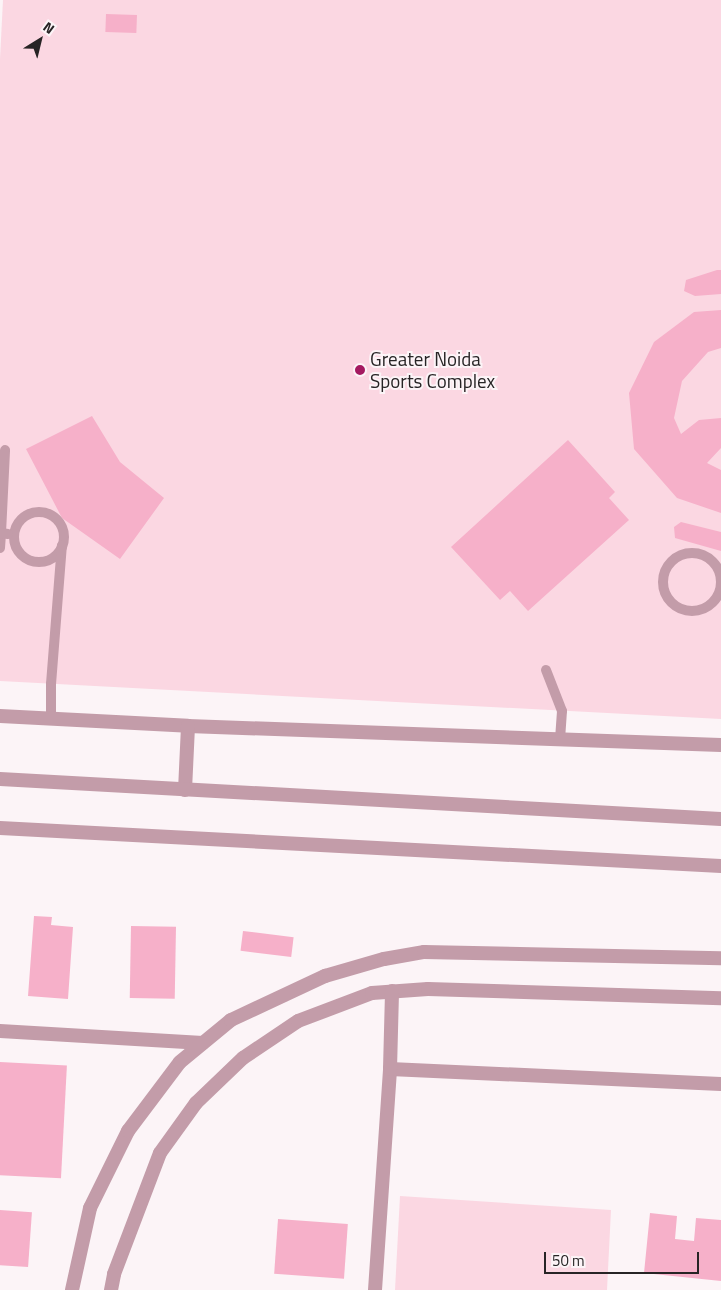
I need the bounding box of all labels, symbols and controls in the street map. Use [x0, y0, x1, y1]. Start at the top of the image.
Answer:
north arrow [15, 15, 65, 65]
text: N [39, 16, 59, 39]
place label: Greater Noida Sports Complex [370, 348, 495, 392]
marker: Greater Noida Sports Complex [354, 364, 366, 376]
scale bar [546, 1242, 701, 1274]
text: 50 m [552, 1249, 585, 1272]

